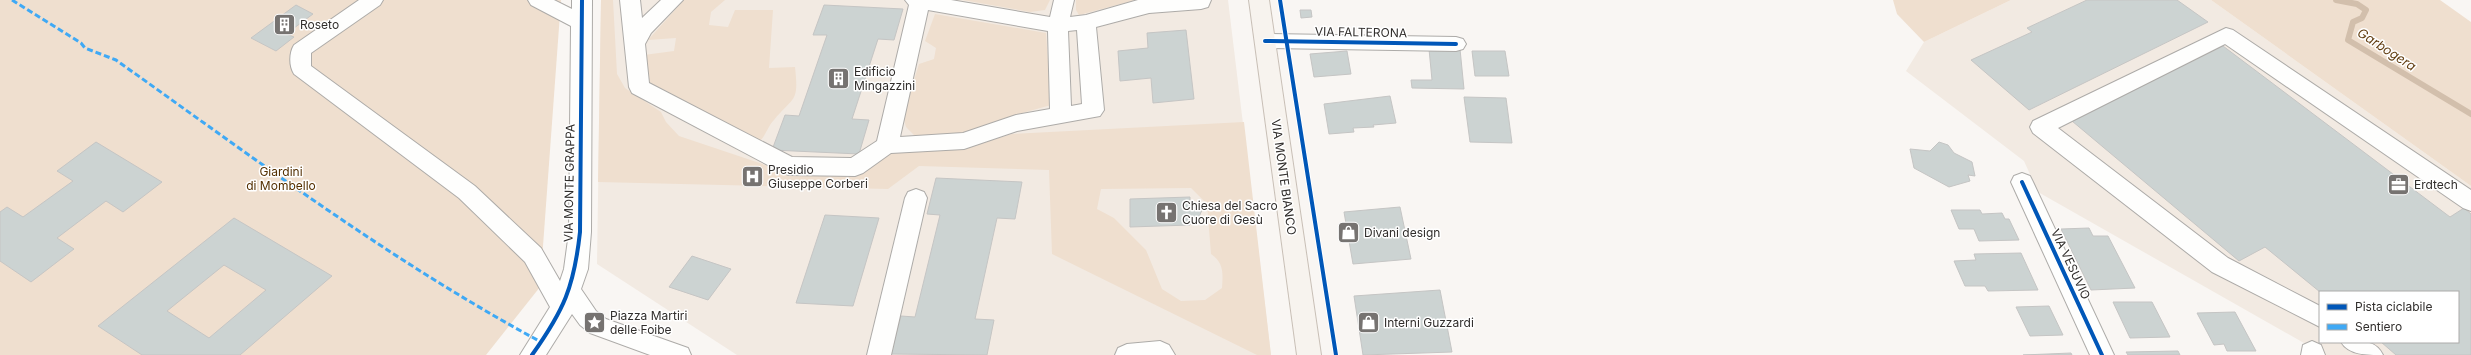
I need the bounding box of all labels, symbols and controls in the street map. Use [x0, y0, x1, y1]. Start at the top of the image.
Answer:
building icon: Roseto [272, 11, 298, 37]
place label: Roseto [300, 17, 339, 32]
street label: VIA FALTERONA [1315, 24, 1407, 40]
water label: Garbogera [2355, 24, 2419, 74]
place label: Edificio Mingazzini [854, 64, 915, 93]
building icon: Edificio Mingazzini [826, 65, 852, 91]
street label: VIA MONTE BIANCO [1268, 118, 1300, 236]
street label: VIA MONTE GRAPPA [560, 124, 578, 242]
place label: Presidio Giuseppe Corberi [768, 162, 868, 191]
hospital icon: Presidio Giuseppe Corberi [739, 163, 765, 189]
park label: Giardini di Mombello [246, 164, 316, 193]
office icon: Erdtech [2386, 171, 2412, 197]
place label: Erdtech [2414, 177, 2458, 192]
place label: Chiesa del Sacro Cuore di Gesù [1182, 198, 1278, 227]
church icon: Chiesa del Sacro Cuore di Gesù [1153, 199, 1179, 225]
shop icon: Divani design [1335, 219, 1361, 245]
place label: Divani design [1364, 225, 1440, 240]
street label: VIA VESUVIO [2048, 226, 2094, 302]
legend [2319, 291, 2459, 343]
text: Pista ciclabile [2355, 299, 2432, 314]
place label: Piazza Martiri delle Foibe [610, 308, 687, 337]
place icon: Piazza Martiri delle Foibe [581, 309, 607, 335]
shop icon: Interni Guzzardi [1356, 309, 1382, 335]
place label: Interni Guzzardi [1384, 315, 1474, 330]
text: Sentiero [2355, 319, 2402, 334]

